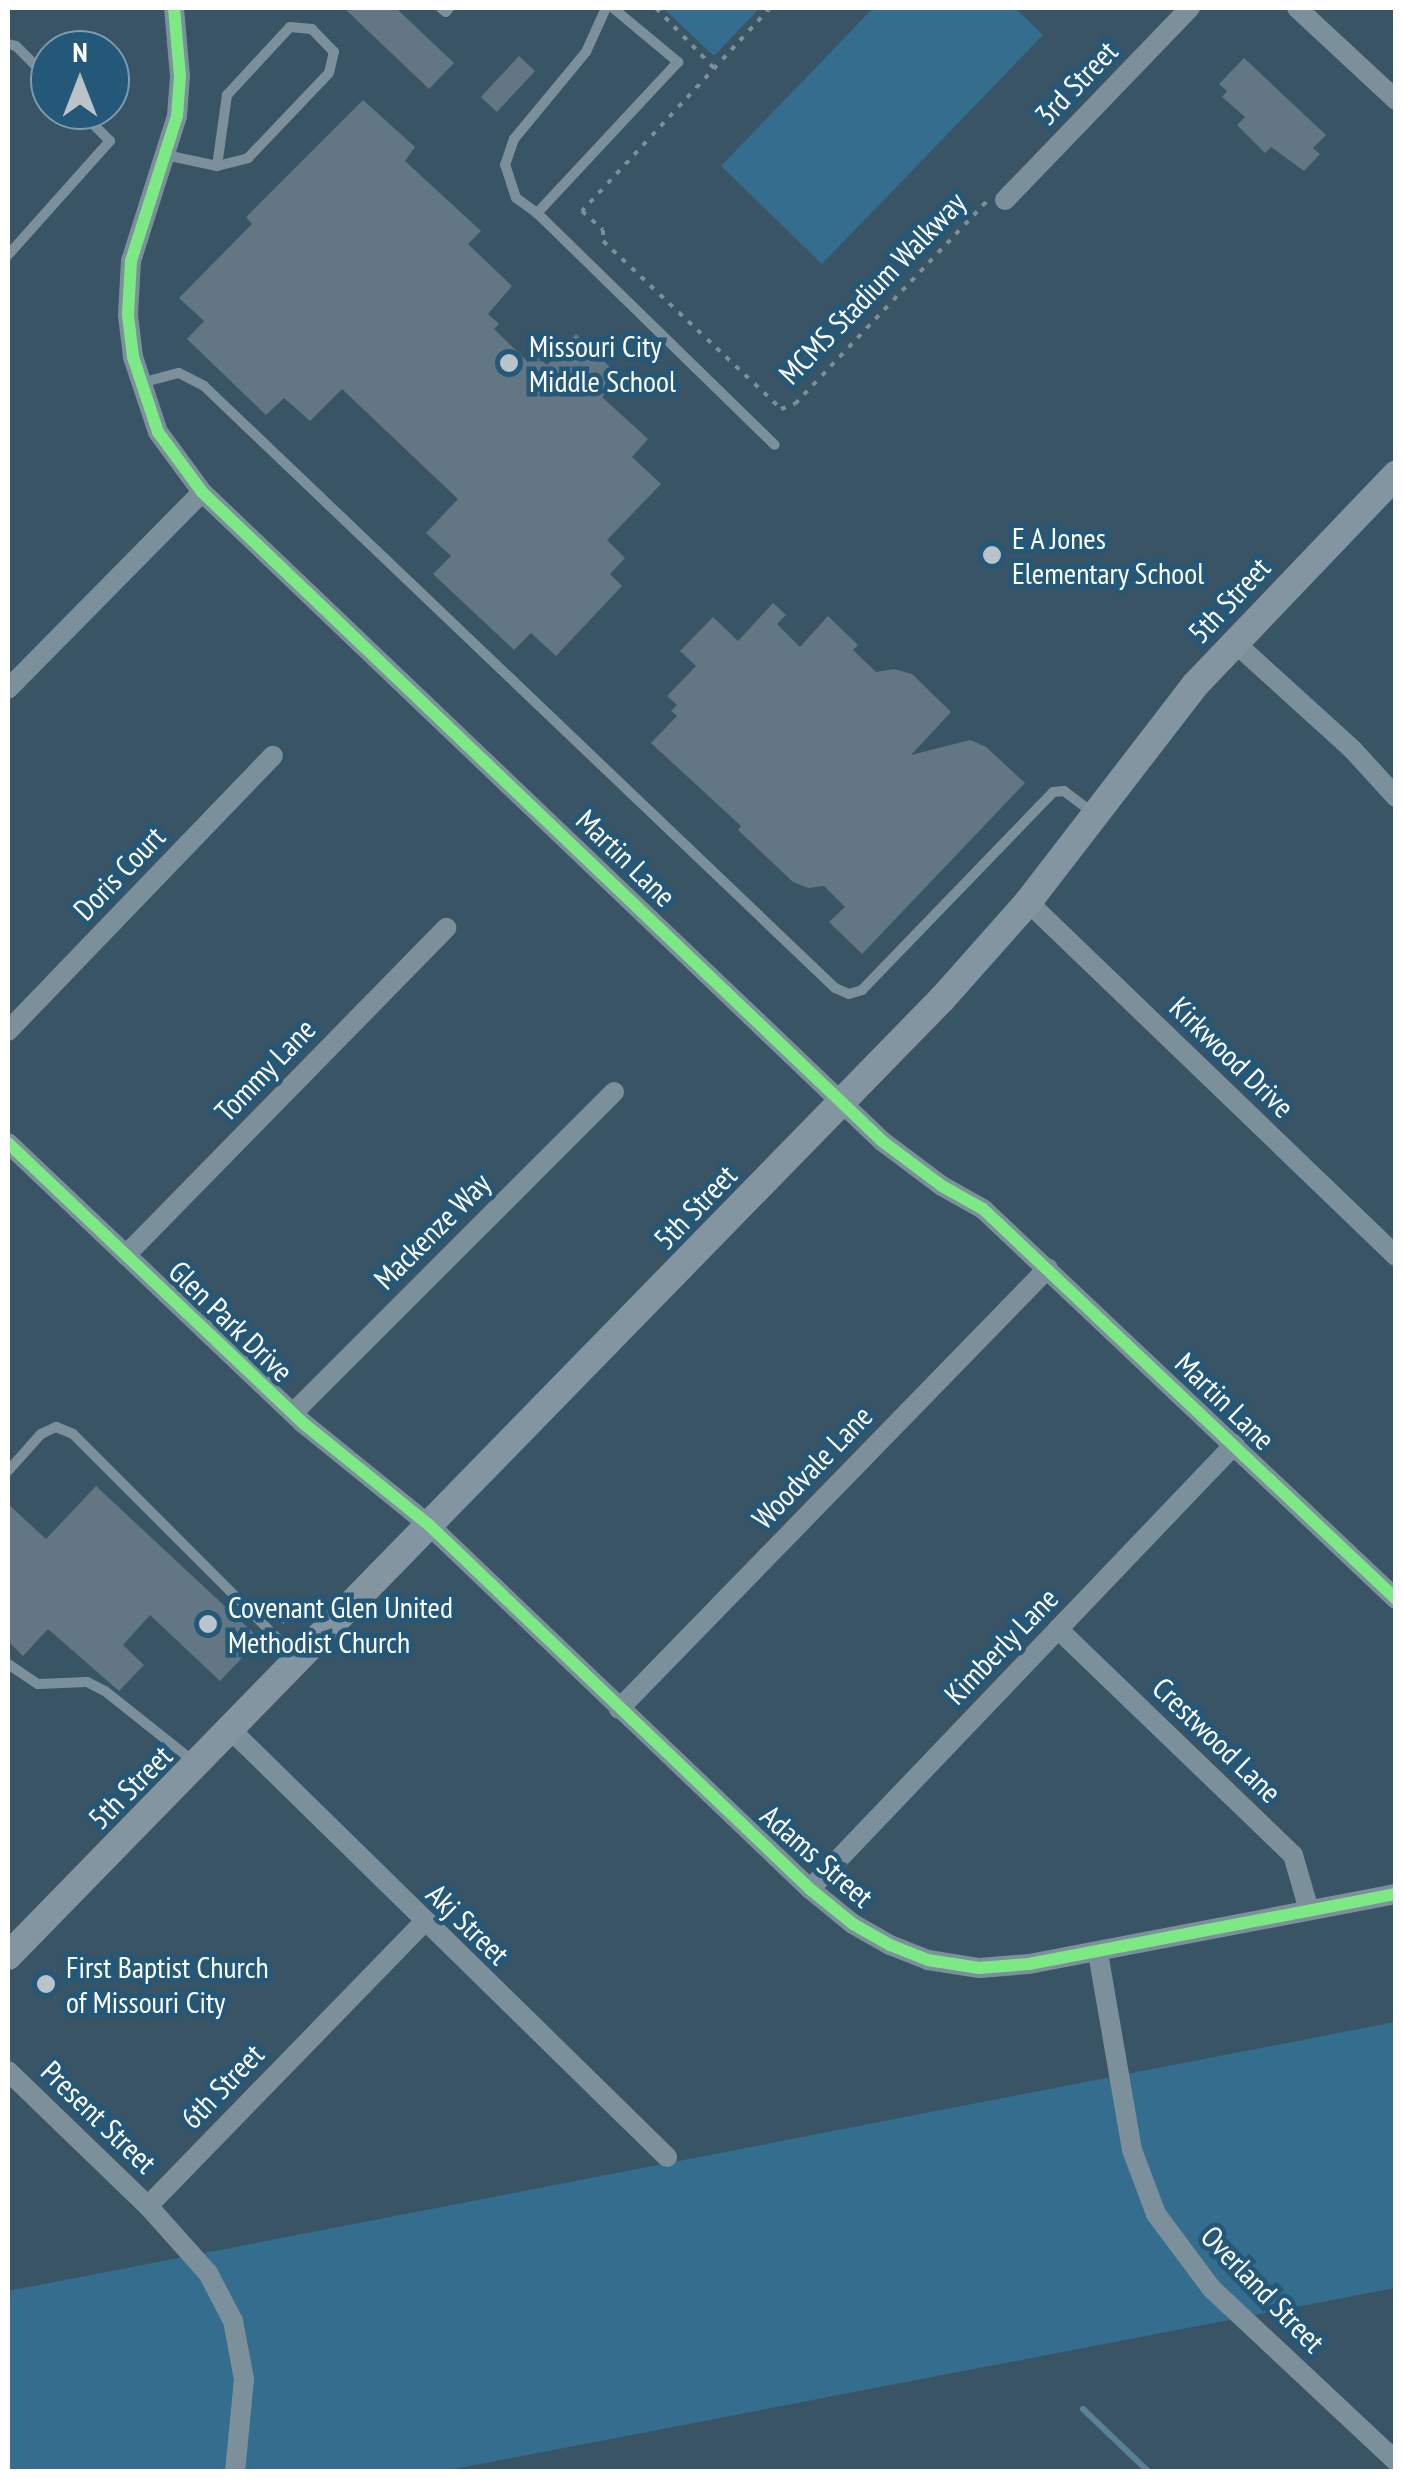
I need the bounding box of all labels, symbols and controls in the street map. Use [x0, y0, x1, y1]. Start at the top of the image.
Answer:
north arrow [30, 30, 130, 130]
text: N [72, 33, 88, 70]
street label: 3rd Street [1027, 33, 1125, 133]
street label: MCMS Stadium Walkway [771, 184, 973, 392]
place label: Missouri City Middle School [529, 328, 676, 398]
marker: Missouri City Middle School [498, 352, 520, 374]
place label: E A Jones Elementary School [1012, 520, 1205, 590]
marker: E A Jones Elementary School [981, 544, 1003, 566]
street label: 5th Street [1181, 550, 1277, 650]
street label: Martin Lane [569, 802, 683, 914]
street label: Doris Court [66, 819, 172, 927]
street label: Kirkwood Drive [1163, 989, 1301, 1125]
street label: Tommy Lane [207, 1011, 323, 1129]
street label: 5th Street [646, 1157, 744, 1257]
street label: Mackenze Way [366, 1165, 498, 1297]
street label: Glen Park Drive [161, 1253, 301, 1389]
street label: Martin Lane [1168, 1345, 1282, 1457]
street label: Woodvale Lane [745, 1398, 879, 1536]
street label: Kimberly Lane [936, 1580, 1066, 1712]
place label: Covenant Glen United Methodist Church [228, 1589, 453, 1660]
marker: Covenant Glen United Methodist Church [197, 1613, 219, 1635]
street label: Crestwood Lane [1145, 1670, 1289, 1810]
street label: 5th Street [81, 1738, 179, 1836]
street label: Adams Street [753, 1797, 881, 1915]
street label: Akj Street [419, 1876, 517, 1972]
place label: First Baptist Church of Missouri City [66, 1949, 269, 2020]
marker: First Baptist Church of Missouri City [35, 1973, 57, 1995]
street label: 6th Street [173, 2036, 271, 2136]
street label: Present Street [34, 2053, 164, 2181]
street label: Overland Street [1194, 2218, 1332, 2360]

